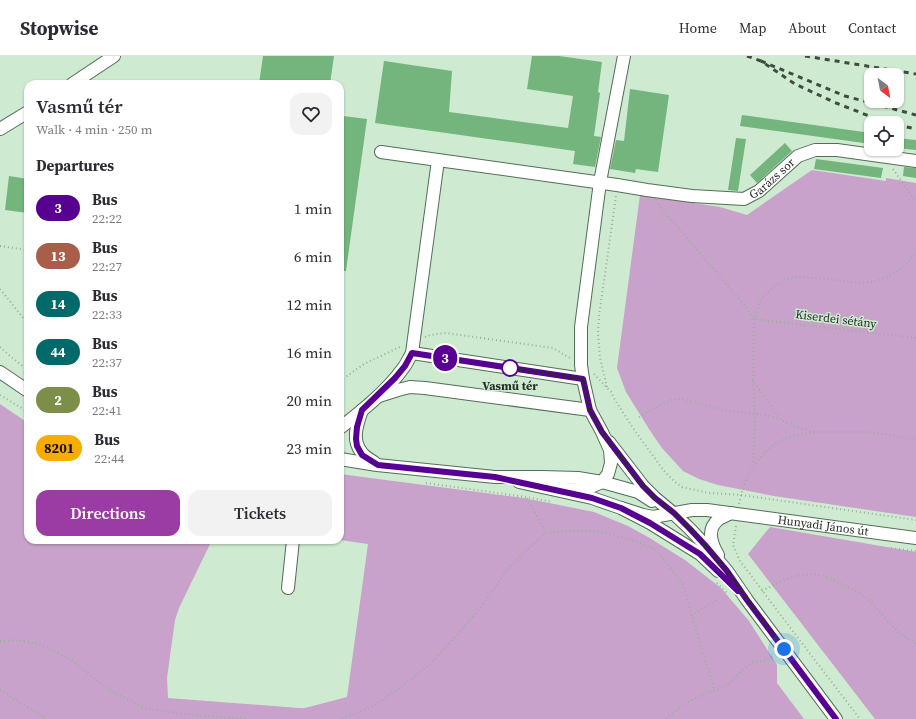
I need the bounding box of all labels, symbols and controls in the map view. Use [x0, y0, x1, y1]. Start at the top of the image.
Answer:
text: Stopwise [20, 15, 98, 41]
text: Home [679, 18, 717, 38]
text: Map [739, 18, 766, 38]
text: About [788, 18, 826, 38]
text: Contact [848, 18, 896, 38]
north arrow [864, 68, 904, 108]
map controls [864, 68, 904, 156]
text: Vasmű tér [36, 93, 123, 119]
button: heart [290, 93, 332, 135]
button: locate [864, 116, 904, 156]
text: Walk · 4 min · 250 m [36, 121, 152, 138]
text: Departures [36, 155, 114, 176]
street label: Garázs sor [746, 155, 798, 203]
text: Bus [92, 189, 118, 210]
text: 3 [54, 198, 62, 218]
text: 1 min [294, 198, 332, 219]
text: 22:22 [92, 210, 122, 227]
text: Bus [92, 237, 118, 258]
text: 13 [50, 246, 66, 266]
text: 6 min [294, 246, 332, 267]
text: 22:27 [92, 258, 122, 275]
text: Bus [92, 285, 118, 306]
text: 14 [50, 294, 66, 314]
text: 12 min [286, 294, 332, 315]
text: 22:33 [92, 306, 122, 323]
street label: Kiserdei sétány [795, 306, 878, 332]
text: Bus [92, 333, 118, 354]
text: 44 [50, 342, 66, 362]
text: 16 min [286, 342, 332, 363]
line badge: 3 [432, 345, 458, 371]
text: 3 [441, 348, 449, 368]
text: 22:37 [92, 354, 122, 371]
marker: Vasmű tér [501, 359, 519, 377]
place label: Vasmű tér [482, 378, 538, 394]
text: Bus [92, 381, 118, 402]
text: 2 [54, 390, 62, 410]
text: 20 min [286, 390, 332, 411]
text: 22:41 [92, 402, 122, 419]
text: Bus [94, 429, 120, 450]
text: 8201 [44, 438, 74, 458]
text: 23 min [286, 438, 332, 459]
text: 22:44 [94, 450, 124, 467]
button: Directions [36, 490, 180, 536]
button: Tickets [188, 490, 332, 536]
street label: Hunyadi János út [777, 512, 870, 540]
your location [774, 639, 794, 659]

